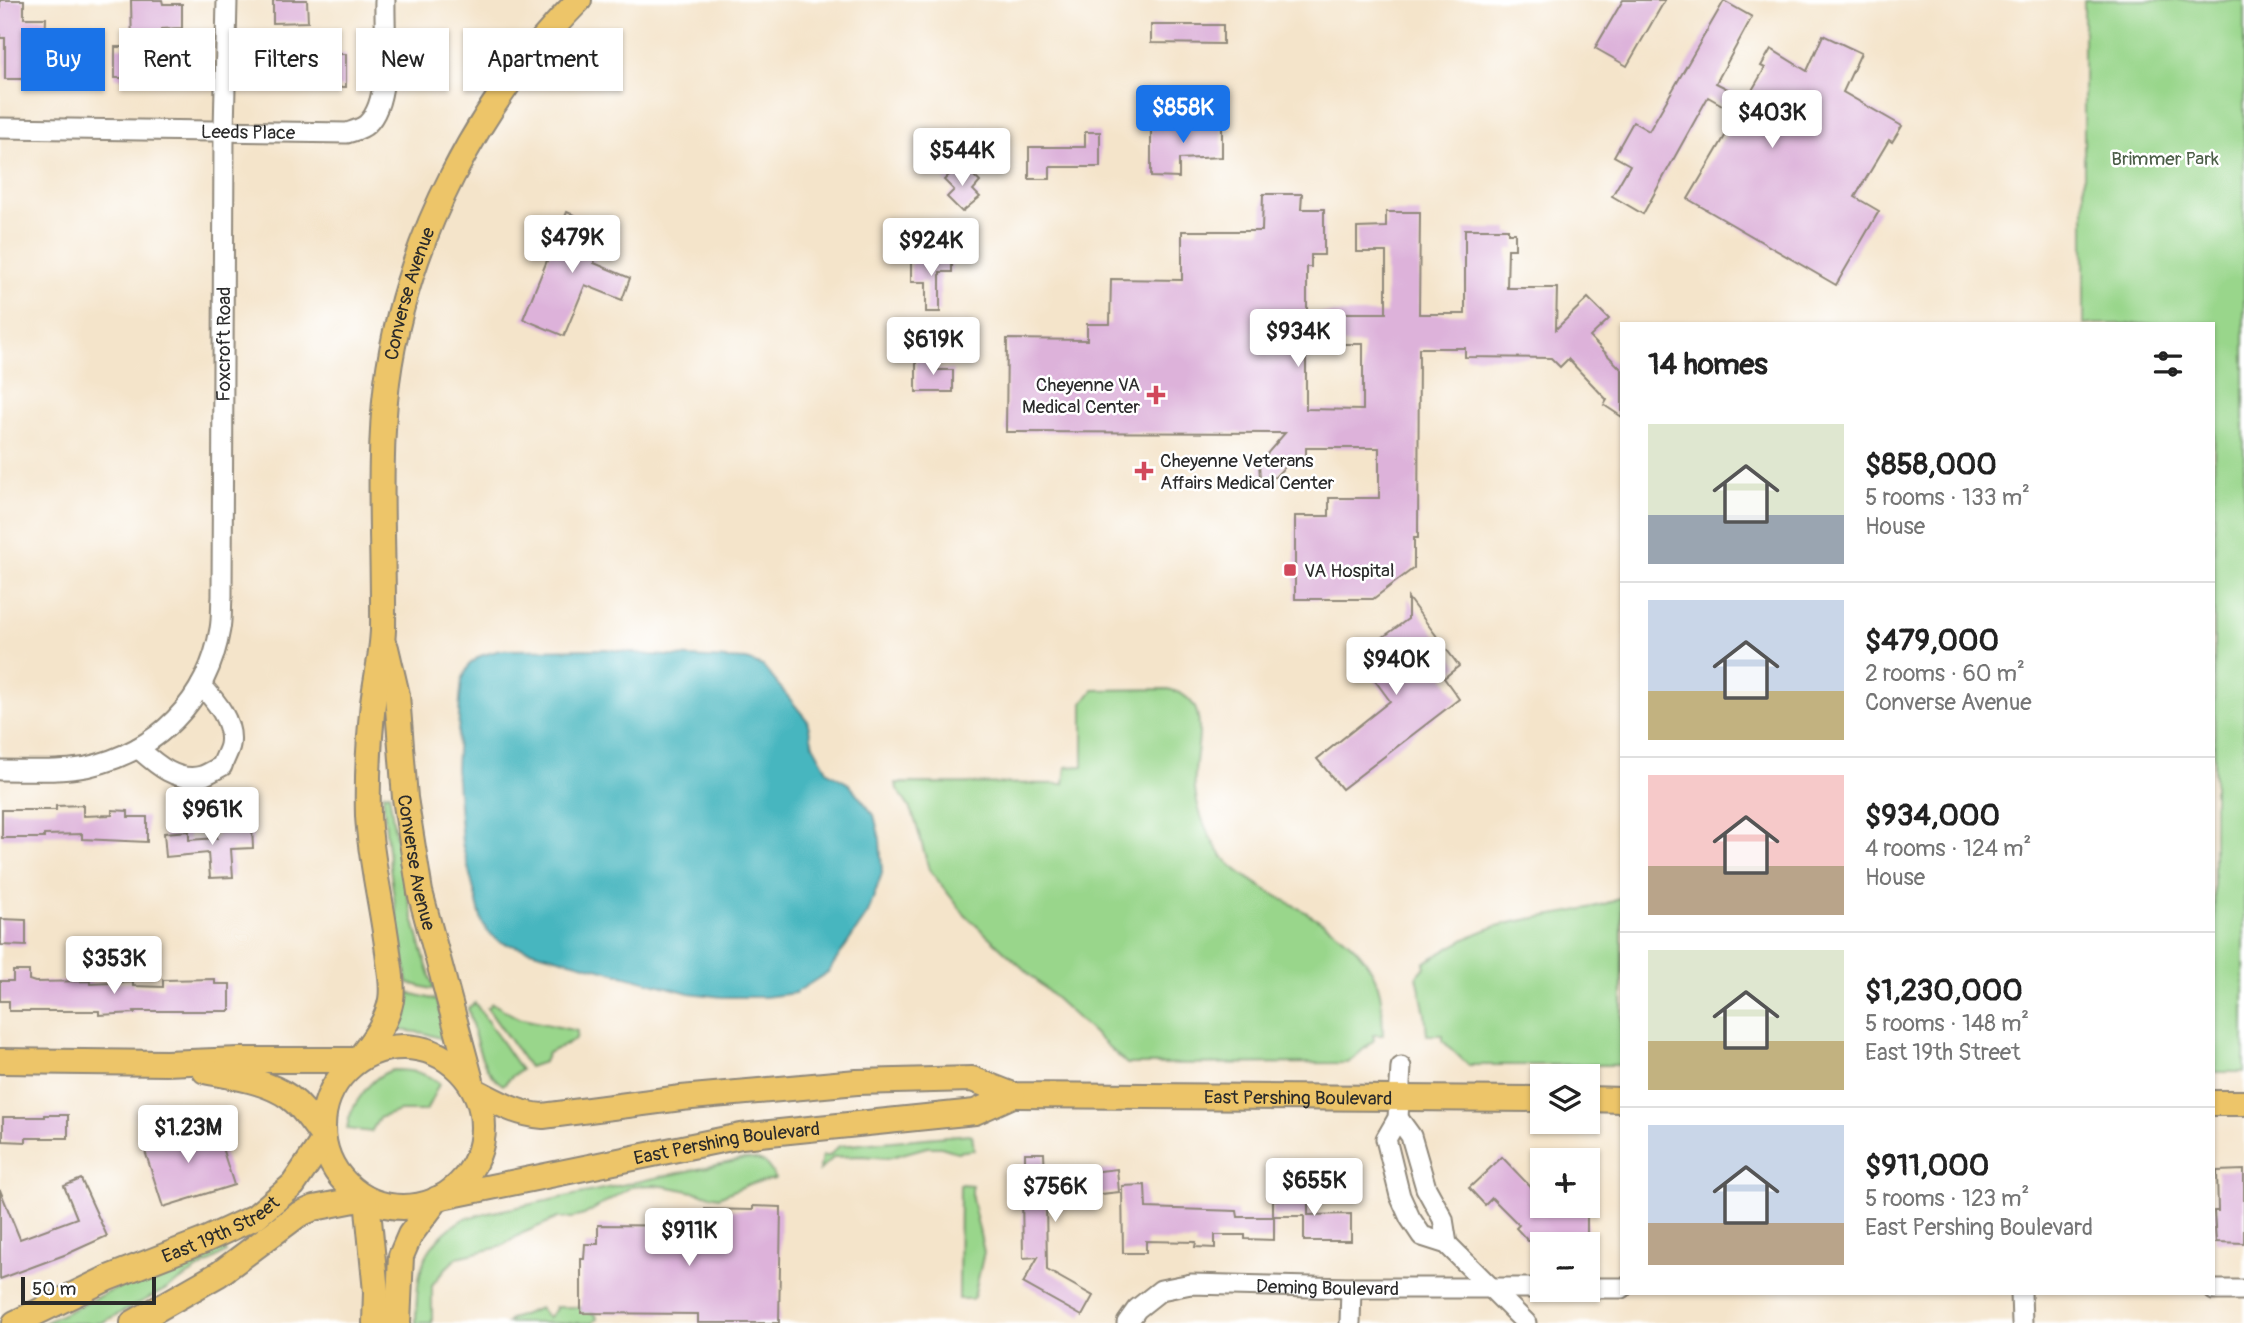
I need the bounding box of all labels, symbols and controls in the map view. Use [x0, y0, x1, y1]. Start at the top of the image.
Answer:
chip: Buy [21, 28, 105, 91]
chip: Rent [119, 28, 215, 91]
chip: Filters [229, 28, 342, 91]
chip: New [356, 28, 449, 91]
chip: Apartment [463, 28, 623, 91]
pin: $858K [1134, 86, 1232, 145]
pin: $403K [1723, 90, 1821, 150]
text: $858K [1152, 93, 1214, 122]
text: $403K [1738, 98, 1806, 127]
street label: Leeds Place [201, 120, 296, 145]
pin: $544K [913, 128, 1011, 188]
text: $544K [929, 136, 995, 165]
park label: Brimmer Park [2111, 147, 2219, 171]
pin: $479K [523, 216, 621, 275]
pin: $924K [882, 218, 980, 278]
street label: Converse Avenue [380, 223, 441, 362]
text: $479K [540, 223, 604, 252]
text: $924K [899, 226, 963, 255]
street label: Foxcroft Road [212, 287, 236, 402]
pin: $934K [1249, 310, 1347, 369]
text: $934K [1266, 317, 1330, 346]
pin: $619K [884, 318, 982, 377]
text: $619K [903, 325, 963, 354]
icon: filters [2149, 345, 2187, 383]
text: 14 homes [1648, 346, 1768, 383]
place label: Cheyenne VA Medical Center [1022, 373, 1140, 419]
marker: Cheyenne VA Medical Center [1146, 385, 1166, 405]
text: $858,000 [1865, 446, 1997, 483]
place label: Cheyenne Veterans Affairs Medical Center [1160, 449, 1335, 495]
icon: home [1704, 452, 1788, 536]
marker: Cheyenne Veterans Affairs Medical Center [1134, 461, 1154, 481]
text: 5 rooms · 133 m² [1865, 483, 2030, 512]
text: House [1865, 512, 1925, 541]
place label: VA Hospital [1304, 559, 1394, 583]
marker: VA Hospital [1282, 562, 1298, 578]
text: $479,000 [1865, 622, 1999, 659]
icon: home [1704, 628, 1788, 712]
pin: $940K [1347, 638, 1445, 697]
text: $940K [1362, 645, 1430, 674]
text: 2 rooms · 60 m² [1865, 659, 2025, 688]
text: Converse Avenue [1865, 688, 2032, 717]
pin: $961K [163, 788, 261, 847]
street label: Converse Avenue [392, 793, 441, 934]
text: $961K [182, 795, 242, 824]
text: $934,000 [1865, 797, 2000, 834]
icon: home [1704, 803, 1788, 887]
text: 4 rooms · 124 m² [1865, 834, 2031, 863]
text: House [1865, 863, 1925, 892]
pin: $353K [65, 936, 163, 996]
text: $353K [82, 944, 146, 973]
text: $1,230,000 [1865, 972, 2023, 1009]
icon: home [1704, 978, 1788, 1062]
text: 5 rooms · 148 m² [1865, 1009, 2029, 1038]
text: East 19th Street [1865, 1038, 2020, 1067]
map controls [1530, 1064, 1600, 1302]
button: layers [1530, 1064, 1600, 1134]
street label: East Pershing Boulevard [1204, 1085, 1392, 1111]
pin: $1.23M [131, 1106, 245, 1165]
text: $1.23M [154, 1113, 222, 1142]
street label: East Pershing Boulevard [632, 1117, 821, 1171]
text: $911,000 [1865, 1147, 1989, 1184]
button: + [1530, 1148, 1600, 1218]
icon: home [1704, 1153, 1788, 1237]
pin: $655K [1265, 1158, 1363, 1218]
pin: $756K [1006, 1164, 1104, 1224]
text: $655K [1282, 1166, 1346, 1195]
text: $756K [1023, 1172, 1087, 1201]
text: 5 rooms · 123 m² [1865, 1184, 2029, 1213]
street label: East 19th Street [158, 1191, 285, 1269]
pin: $911K [640, 1208, 738, 1268]
text: East Pershing Boulevard [1865, 1213, 2093, 1242]
text: $911K [661, 1216, 717, 1245]
button: − [1530, 1232, 1600, 1302]
scale bar [21, 1274, 156, 1306]
street label: Deming Boulevard [1256, 1275, 1399, 1301]
text: 50 m [32, 1277, 76, 1301]

